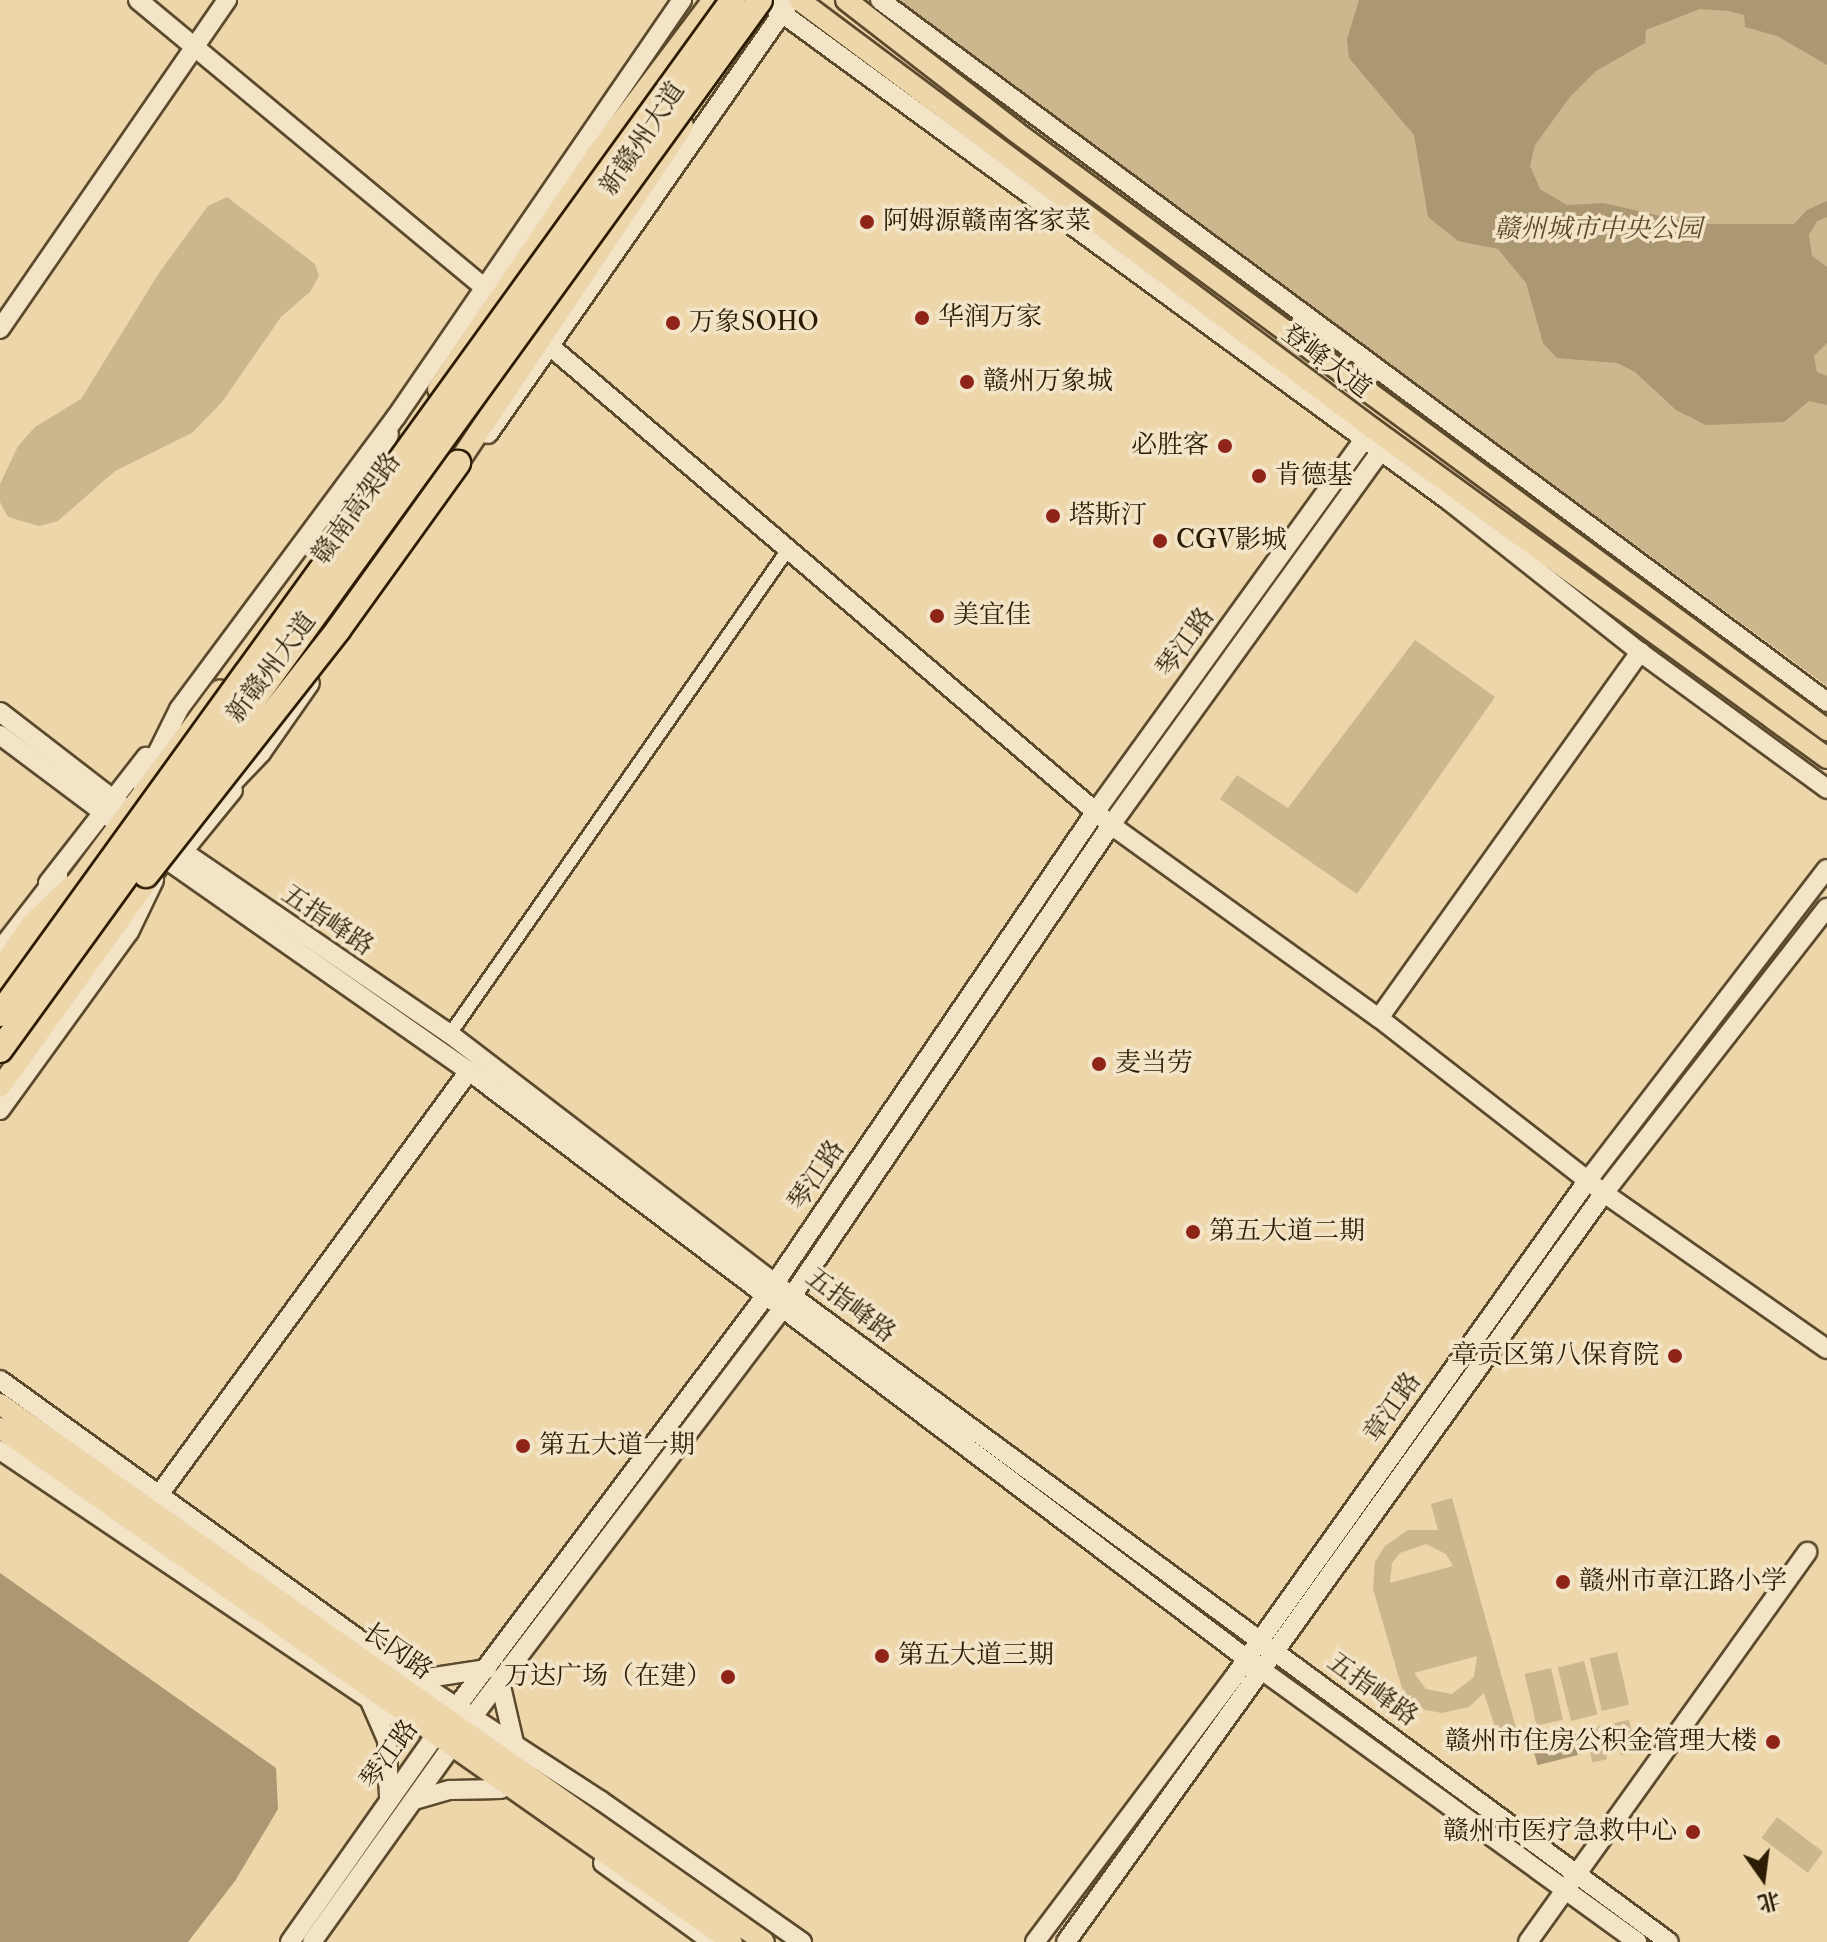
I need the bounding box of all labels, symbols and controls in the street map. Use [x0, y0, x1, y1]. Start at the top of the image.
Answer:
street label: 新赣州大道 [594, 76, 692, 202]
place label: 阿姆源赣南客家菜 [883, 206, 1091, 238]
marker: 阿姆源赣南客家菜 [858, 213, 876, 231]
park label: 赣州城市中央公园 [1494, 214, 1702, 246]
place label: 华润万家 [938, 302, 1042, 334]
place label: 万象SOHO [689, 307, 819, 339]
marker: 华润万家 [913, 309, 931, 327]
marker: 万象SOHO [664, 314, 682, 332]
street label: 登峰大道 [1275, 318, 1377, 406]
place label: 赣州万象城 [983, 366, 1113, 398]
marker: 赣州万象城 [958, 373, 976, 391]
place label: 必胜客 [1131, 430, 1209, 462]
marker: 必胜客 [1216, 437, 1234, 455]
street label: 赣南高架路 [306, 447, 408, 571]
place label: 肯德基 [1275, 460, 1353, 492]
marker: 肯德基 [1250, 467, 1268, 485]
place label: 塔斯汀 [1069, 500, 1147, 532]
marker: 塔斯汀 [1044, 507, 1062, 525]
place label: CGV影城 [1176, 525, 1287, 557]
marker: CGV影城 [1151, 532, 1169, 550]
place label: 美宜佳 [953, 600, 1031, 632]
street label: 琴江路 [1150, 602, 1222, 684]
street label: 新赣州大道 [220, 607, 324, 729]
marker: 美宜佳 [928, 607, 946, 625]
street label: 五指峰路 [275, 879, 379, 963]
place label: 麦当劳 [1115, 1048, 1193, 1080]
marker: 麦当劳 [1090, 1055, 1108, 1073]
street label: 琴江路 [782, 1135, 852, 1217]
place label: 第五大道二期 [1209, 1216, 1365, 1248]
marker: 第五大道二期 [1184, 1223, 1202, 1241]
street label: 五指峰路 [799, 1262, 901, 1350]
place label: 章贡区第八保育院 [1451, 1340, 1659, 1372]
marker: 章贡区第八保育院 [1666, 1347, 1684, 1365]
street label: 章江路 [1358, 1367, 1428, 1449]
place label: 第五大道一期 [539, 1430, 695, 1462]
marker: 第五大道一期 [514, 1437, 532, 1455]
place label: 赣州市章江路小学 [1579, 1566, 1787, 1598]
marker: 赣州市章江路小学 [1554, 1573, 1572, 1591]
street label: 长冈路 [356, 1617, 438, 1687]
place label: 第五大道三期 [898, 1640, 1054, 1672]
marker: 第五大道三期 [873, 1647, 891, 1665]
street label: 五指峰路 [1321, 1647, 1423, 1733]
place label: 万达广场（在建） [504, 1661, 712, 1693]
marker: 万达广场（在建） [719, 1668, 737, 1686]
street label: 琴江路 [354, 1714, 426, 1796]
place label: 赣州市住房公积金管理大楼 [1445, 1726, 1757, 1758]
marker: 赣州市住房公积金管理大楼 [1764, 1733, 1782, 1751]
place label: 赣州市医疗急救中心 [1443, 1816, 1677, 1848]
marker: 赣州市医疗急救中心 [1684, 1823, 1702, 1841]
north arrow [1723, 1838, 1803, 1918]
text: 北 [1755, 1885, 1783, 1918]

